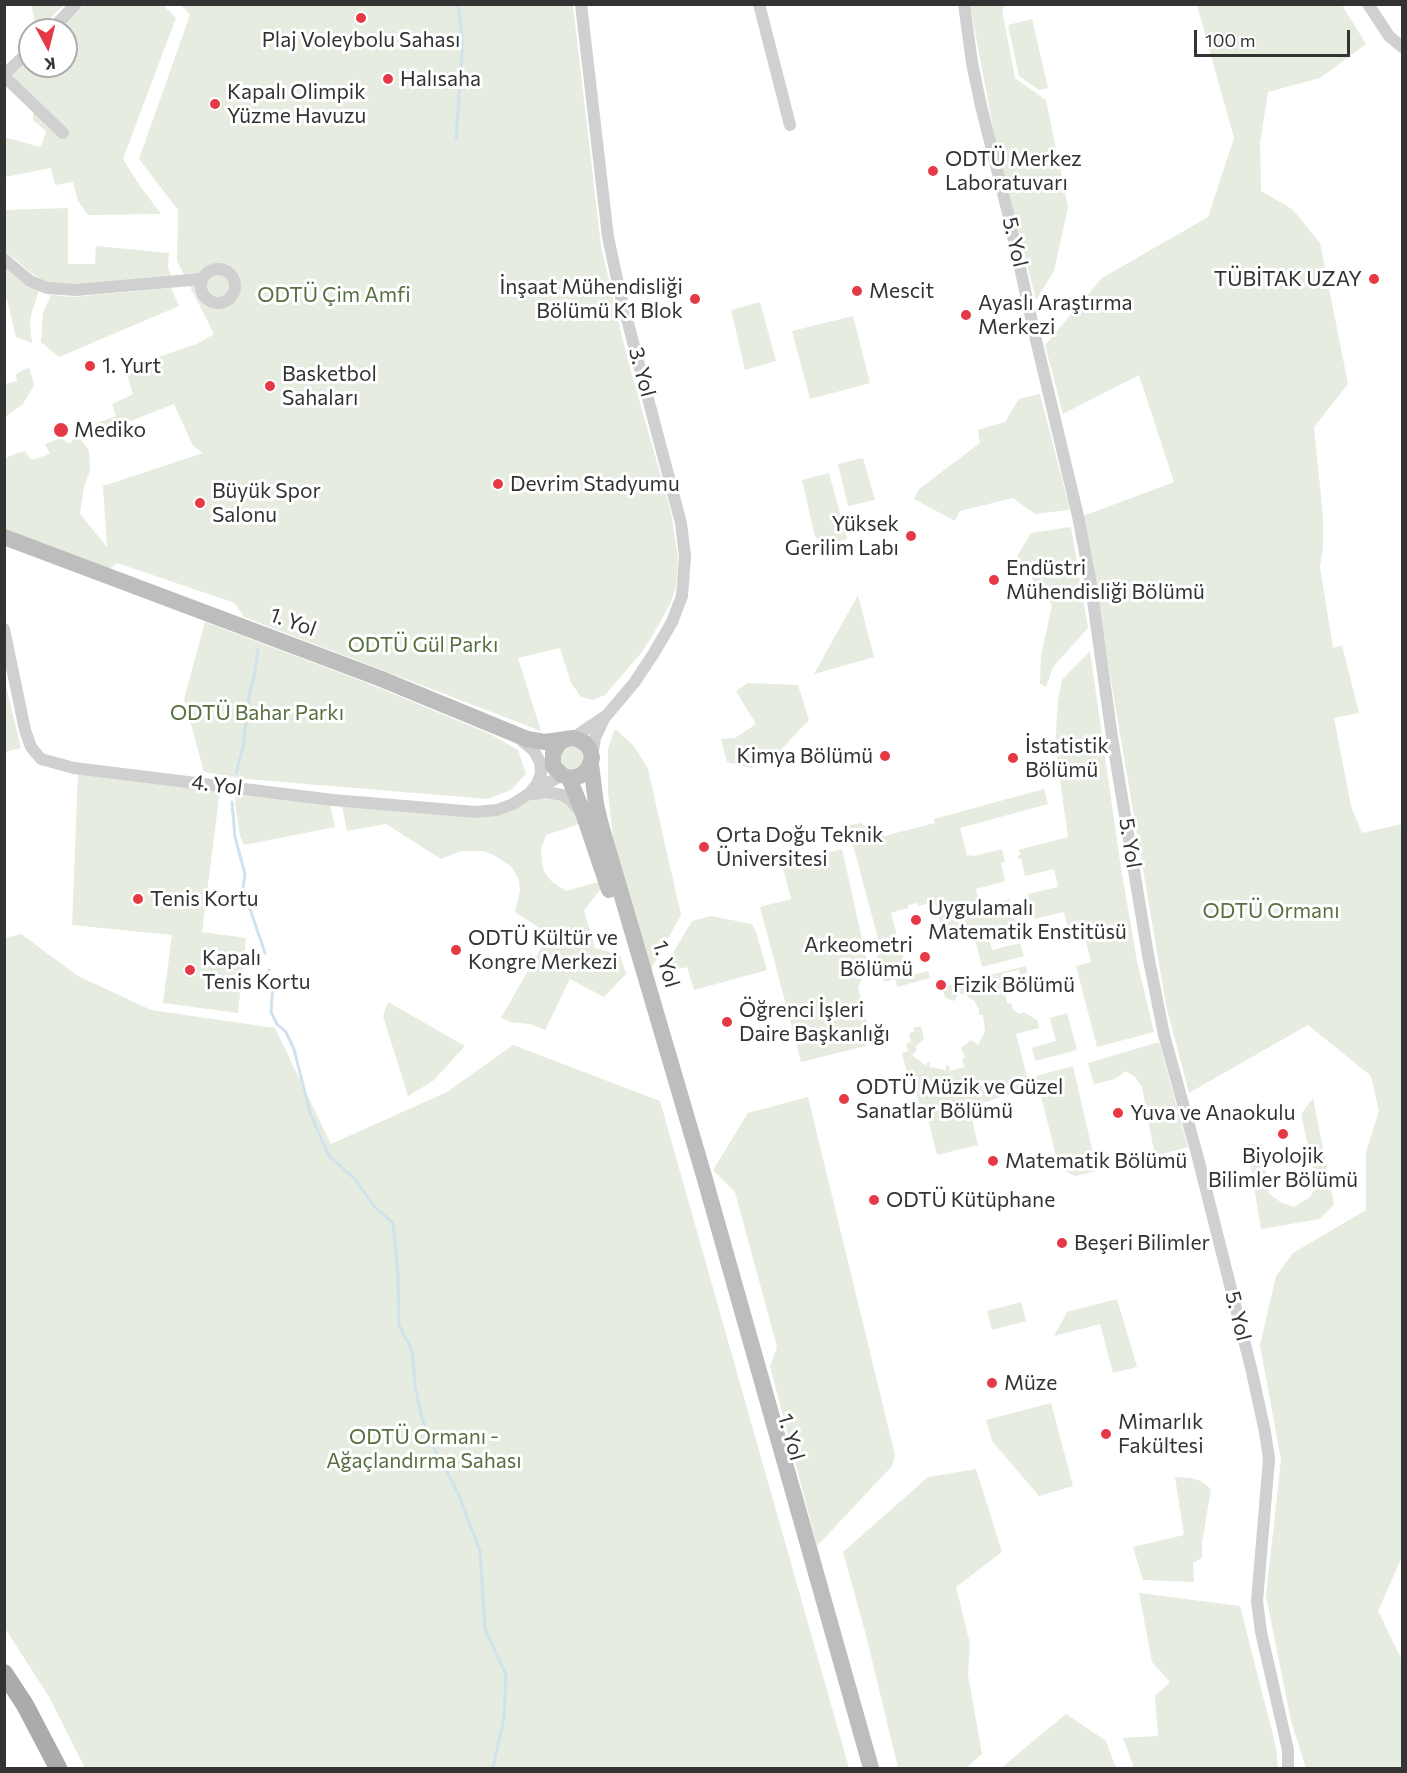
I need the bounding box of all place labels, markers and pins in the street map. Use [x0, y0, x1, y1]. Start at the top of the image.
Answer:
marker: Plaj Voleybolu Sahası [354, 11, 368, 25]
place label: Plaj Voleybolu Sahası [262, 27, 460, 53]
place label: Halısaha [400, 66, 481, 92]
marker: Halısaha [381, 72, 395, 86]
place label: Kapalı Olimpik Yüzme Havuzu [227, 79, 366, 129]
marker: Kapalı Olimpik Yüzme Havuzu [208, 97, 222, 111]
place label: ODTÜ Merkez Laboratuvarı [945, 146, 1082, 196]
marker: ODTÜ Merkez Laboratuvarı [926, 164, 940, 178]
place label: TÜBİTAK UZAY [1214, 266, 1362, 292]
marker: TÜBİTAK UZAY [1367, 272, 1381, 286]
place label: İnşaat Mühendisliği Bölümü K1 Blok [499, 274, 683, 324]
place label: Mescit [869, 278, 934, 304]
marker: Mescit [850, 284, 864, 298]
place label: Ayaslı Araştırma Merkezi [978, 290, 1132, 340]
marker: İnşaat Mühendisliği Bölümü K1 Blok [688, 292, 702, 306]
marker: Ayaslı Araştırma Merkezi [959, 308, 973, 322]
place label: 1. Yurt [102, 353, 161, 379]
marker: 1. Yurt [83, 359, 97, 373]
place label: Basketbol Sahaları [282, 361, 377, 411]
marker: Basketbol Sahaları [263, 379, 277, 393]
place label: Mediko [74, 417, 146, 443]
marker: Mediko [52, 421, 70, 439]
place label: Devrim Stadyumu [510, 471, 680, 497]
marker: Devrim Stadyumu [491, 477, 505, 491]
place label: Büyük Spor Salonu [212, 478, 321, 528]
marker: Büyük Spor Salonu [193, 496, 207, 510]
place label: Yüksek Gerilim Labı [785, 511, 899, 561]
marker: Yüksek Gerilim Labı [904, 529, 918, 543]
place label: Endüstri Mühendisliği Bölümü [1006, 555, 1205, 605]
marker: Endüstri Mühendisliği Bölümü [987, 573, 1001, 587]
place label: İstatistik Bölümü [1025, 733, 1109, 783]
place label: Kimya Bölümü [737, 743, 873, 769]
marker: Kimya Bölümü [878, 749, 892, 763]
marker: İstatistik Bölümü [1006, 751, 1020, 765]
place label: Orta Doğu Teknik Üniversitesi [716, 822, 883, 872]
marker: Orta Doğu Teknik Üniversitesi [697, 840, 711, 854]
place label: Tenis Kortu [150, 886, 259, 912]
marker: Tenis Kortu [131, 892, 145, 906]
place label: Uygulamalı Matematik Enstitüsü [928, 895, 1127, 945]
marker: Uygulamalı Matematik Enstitüsü [909, 913, 923, 927]
place label: ODTÜ Kültür ve Kongre Merkezi [468, 925, 618, 975]
place label: Arkeometri Bölümü [804, 932, 913, 982]
marker: ODTÜ Kültür ve Kongre Merkezi [449, 943, 463, 957]
place label: Kapalı Tenis Kortu [202, 945, 311, 995]
marker: Arkeometri Bölümü [918, 950, 932, 964]
marker: Kapalı Tenis Kortu [183, 963, 197, 977]
place label: Fizik Bölümü [953, 972, 1075, 998]
marker: Fizik Bölümü [934, 978, 948, 992]
place label: Öğrenci İşleri Daire Başkanlığı [739, 997, 890, 1047]
marker: Öğrenci İşleri Daire Başkanlığı [720, 1015, 734, 1029]
place label: ODTÜ Müzik ve Güzel Sanatlar Bölümü [856, 1074, 1063, 1124]
marker: ODTÜ Müzik ve Güzel Sanatlar Bölümü [837, 1092, 851, 1106]
place label: Yuva ve Anaokulu [1130, 1100, 1295, 1126]
marker: Yuva ve Anaokulu [1111, 1106, 1125, 1120]
marker: Biyolojik Bilimler Bölümü [1276, 1127, 1290, 1141]
place label: Biyolojik Bilimler Bölümü [1208, 1143, 1358, 1193]
place label: Matematik Bölümü [1005, 1148, 1187, 1174]
marker: Matematik Bölümü [986, 1154, 1000, 1168]
place label: ODTÜ Kütüphane [886, 1187, 1055, 1213]
marker: ODTÜ Kütüphane [867, 1193, 881, 1207]
place label: Beşeri Bilimler [1074, 1230, 1210, 1256]
marker: Beşeri Bilimler [1055, 1236, 1069, 1250]
place label: Müze [1004, 1370, 1057, 1396]
marker: Müze [985, 1376, 999, 1390]
place label: Mimarlık Fakültesi [1118, 1409, 1204, 1459]
marker: Mimarlık Fakültesi [1099, 1427, 1113, 1441]

